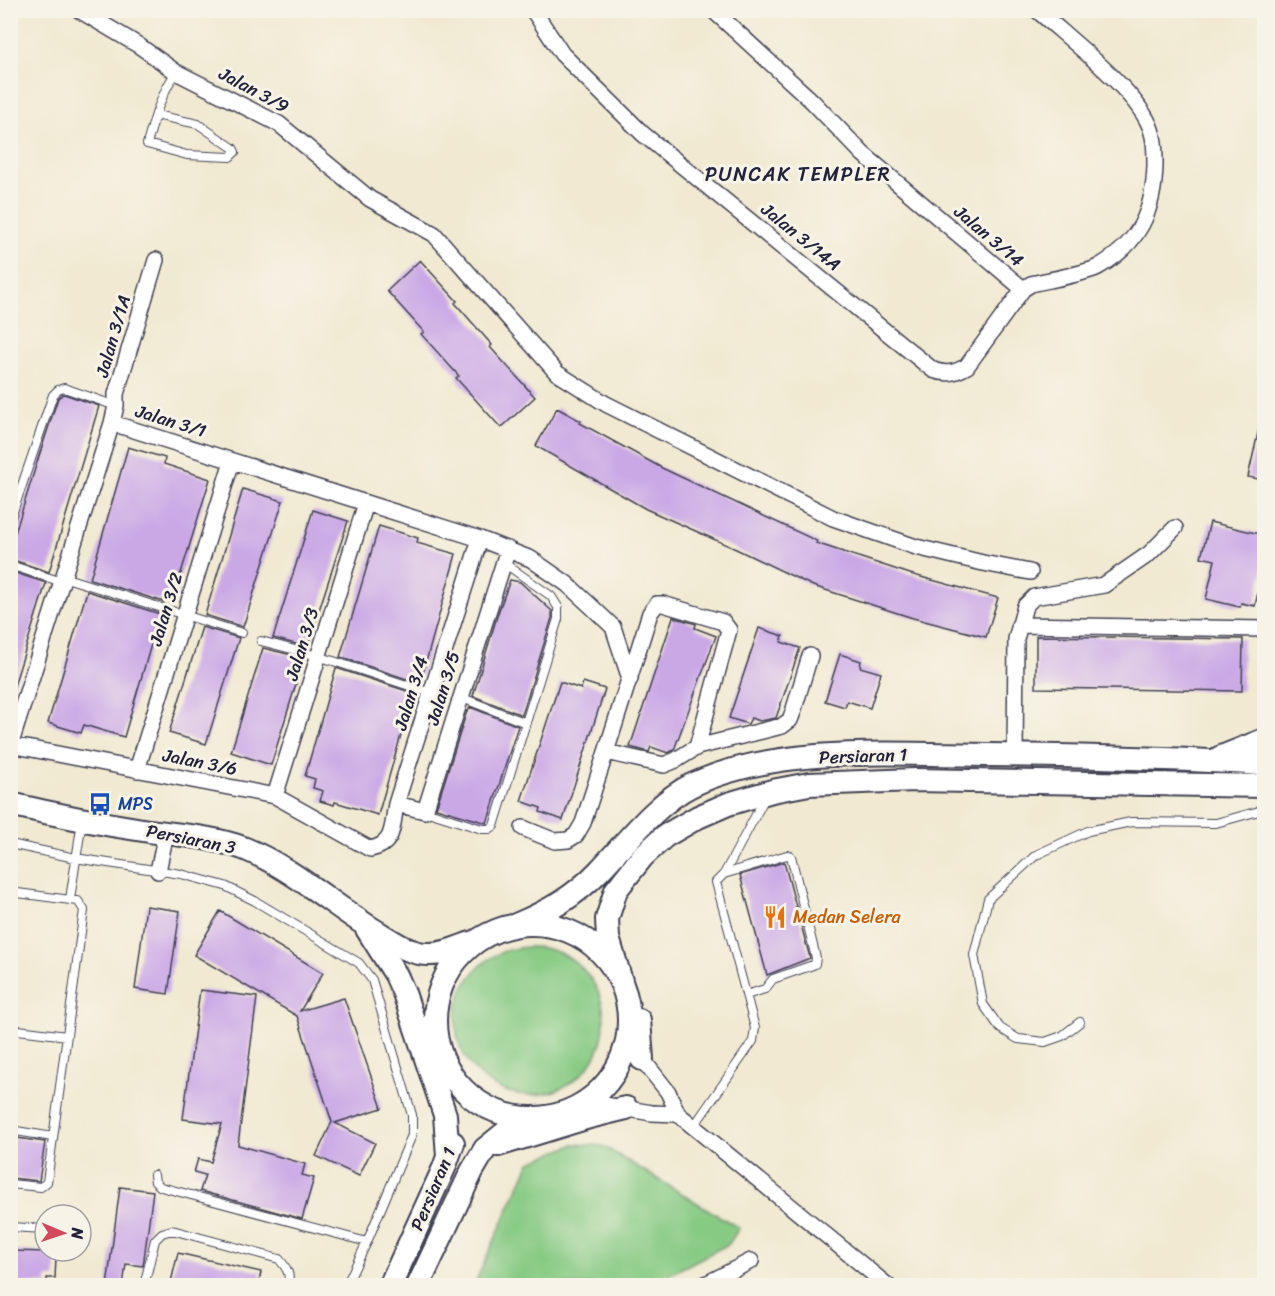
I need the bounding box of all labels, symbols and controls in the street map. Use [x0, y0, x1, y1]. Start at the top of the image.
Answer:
street label: Jalan 3/9 [212, 58, 295, 122]
district label: PUNCAK TEMPLER [705, 157, 891, 192]
street label: Jalan 3/14A [753, 194, 848, 280]
street label: Jalan 3/14 [946, 196, 1031, 275]
street label: Jalan 3/1A [86, 291, 140, 382]
street label: Jalan 3/1 [131, 395, 211, 447]
street label: Jalan 3/2 [139, 568, 192, 651]
street label: Jalan 3/3 [275, 603, 328, 685]
street label: Jalan 3/5 [416, 647, 469, 730]
street label: Jalan 3/4 [384, 652, 437, 735]
street label: Persiaran 1 [818, 738, 908, 774]
street label: Jalan 3/6 [159, 739, 240, 785]
place label: MPS [118, 788, 153, 820]
bus stop icon: MPS [87, 791, 113, 817]
street label: Persiaran 3 [144, 815, 239, 863]
place label: Medan Selera [793, 901, 902, 933]
restaurant icon: Medan Selera [762, 904, 788, 930]
street label: Persiaran 1 [401, 1142, 465, 1236]
north arrow [33, 1203, 93, 1263]
text: N [63, 1226, 92, 1240]

